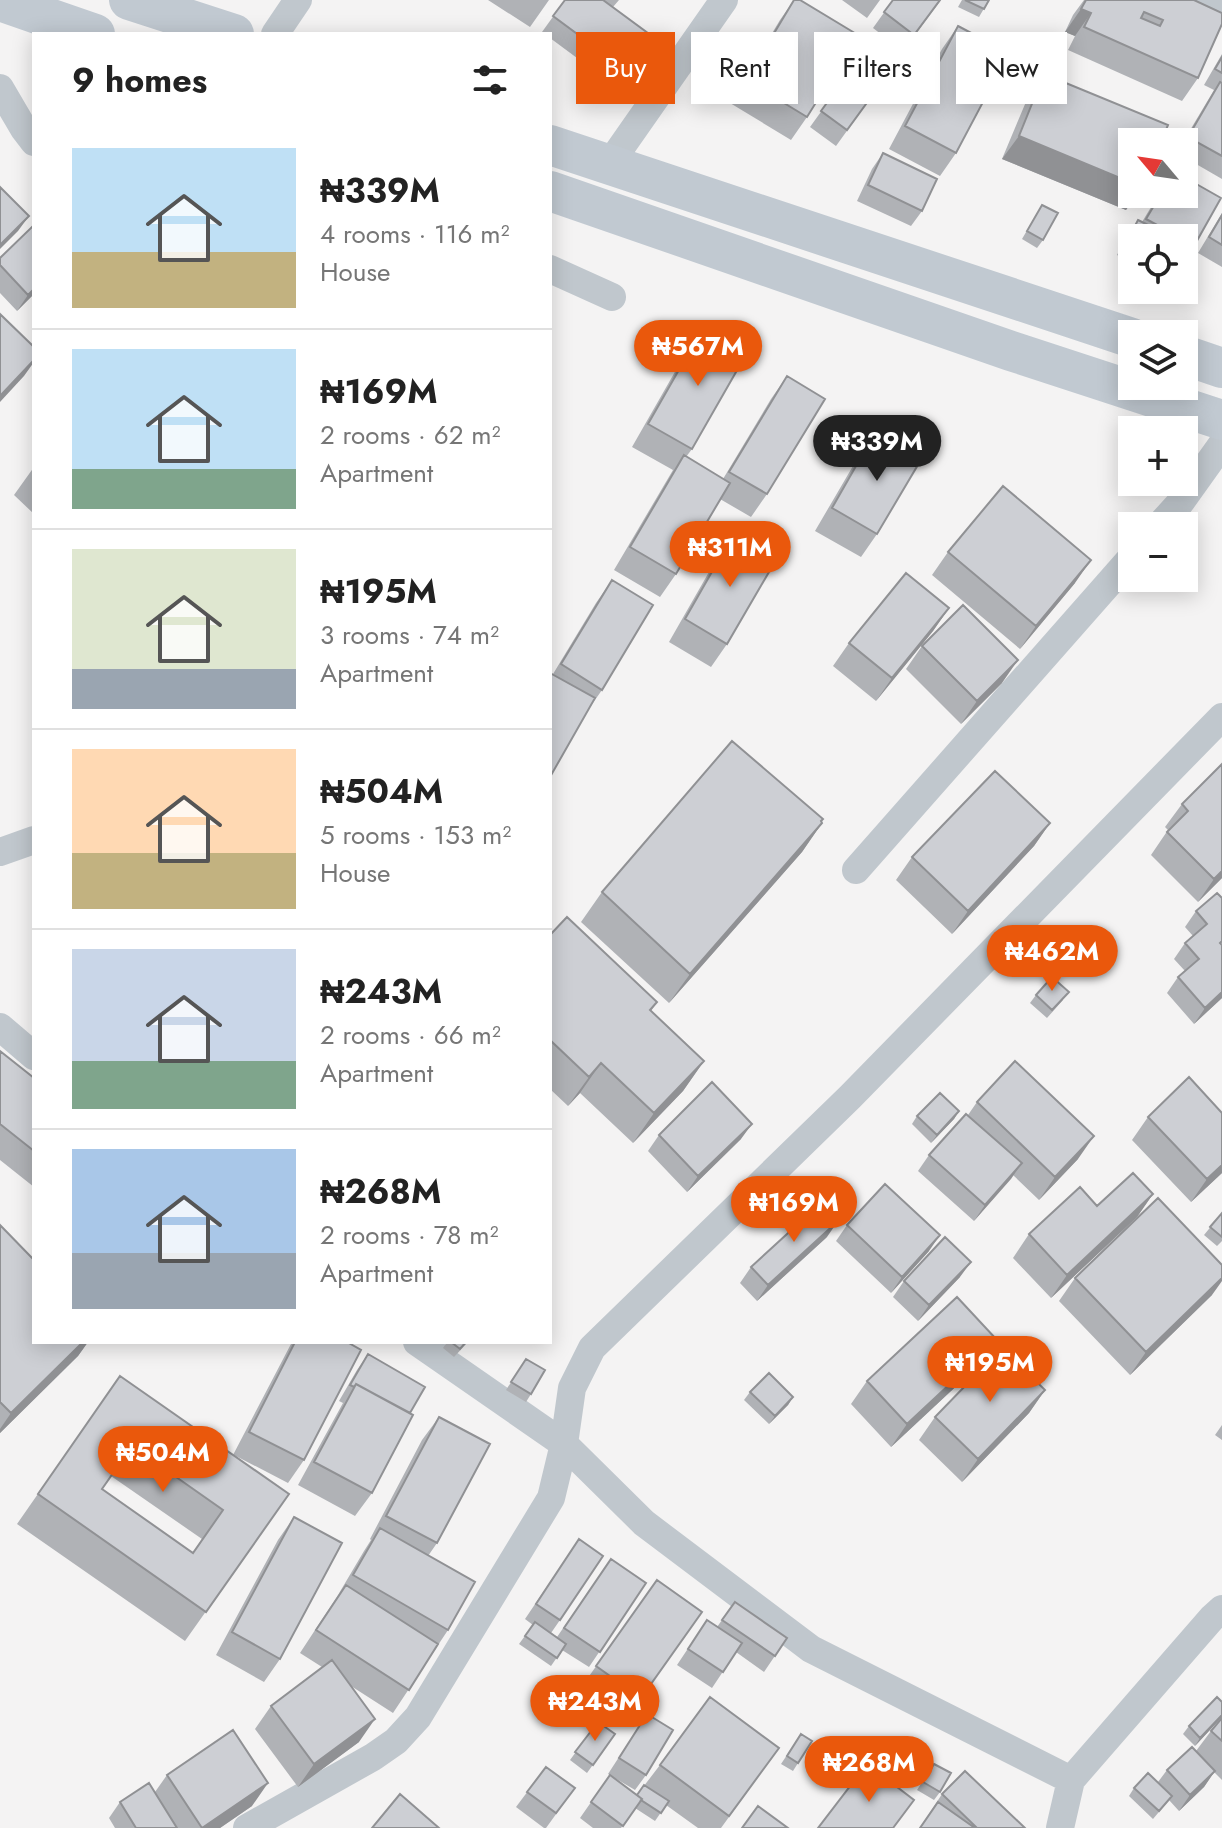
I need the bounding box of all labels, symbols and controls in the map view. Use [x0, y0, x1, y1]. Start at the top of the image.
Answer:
chip: Buy [576, 32, 675, 104]
chip: Rent [691, 32, 798, 104]
chip: Filters [814, 32, 940, 104]
chip: New [956, 32, 1067, 104]
text: 9 homes [72, 56, 207, 105]
icon: filters [468, 58, 512, 102]
north arrow [1118, 128, 1198, 208]
map controls [1118, 128, 1198, 592]
text: ₦339M [320, 166, 440, 215]
icon: home [136, 180, 232, 276]
text: 4 rooms · 116 m² [320, 215, 510, 253]
button: locate [1118, 224, 1198, 304]
text: House [320, 253, 390, 291]
pin: ₦567M [642, 320, 754, 388]
button: layers [1118, 320, 1198, 400]
text: ₦567M [652, 327, 744, 365]
text: ₦169M [320, 367, 438, 416]
icon: home [136, 381, 232, 477]
pin: ₦339M [821, 415, 933, 483]
text: 2 rooms · 62 m² [320, 416, 501, 454]
button: + [1118, 416, 1198, 496]
text: ₦339M [831, 422, 923, 460]
text: Apartment [320, 454, 433, 492]
button: − [1118, 512, 1198, 592]
pin: ₦311M [674, 521, 786, 589]
text: ₦311M [688, 528, 772, 566]
text: ₦195M [320, 567, 437, 616]
icon: home [136, 581, 232, 677]
text: 3 rooms · 74 m² [320, 616, 499, 654]
text: Apartment [320, 654, 433, 692]
text: ₦504M [320, 767, 443, 816]
icon: home [136, 781, 232, 877]
text: 5 rooms · 153 m² [320, 816, 511, 854]
text: House [320, 854, 390, 892]
pin: ₦462M [996, 925, 1108, 993]
text: ₦462M [1005, 932, 1099, 970]
text: ₦243M [320, 967, 442, 1016]
icon: home [136, 981, 232, 1077]
text: 2 rooms · 66 m² [320, 1016, 501, 1054]
text: Apartment [320, 1054, 433, 1092]
text: ₦268M [320, 1167, 441, 1216]
pin: ₦169M [738, 1176, 850, 1244]
icon: home [136, 1181, 232, 1277]
text: ₦169M [749, 1183, 839, 1221]
text: 2 rooms · 78 m² [320, 1216, 499, 1254]
text: Apartment [320, 1254, 433, 1292]
pin: ₦195M [934, 1336, 1046, 1404]
text: ₦195M [945, 1343, 1035, 1381]
pin: ₦504M [107, 1426, 219, 1494]
text: ₦504M [116, 1433, 210, 1471]
pin: ₦243M [539, 1675, 651, 1743]
text: ₦243M [548, 1682, 642, 1720]
pin: ₦268M [813, 1736, 925, 1804]
text: ₦268M [823, 1743, 915, 1781]

